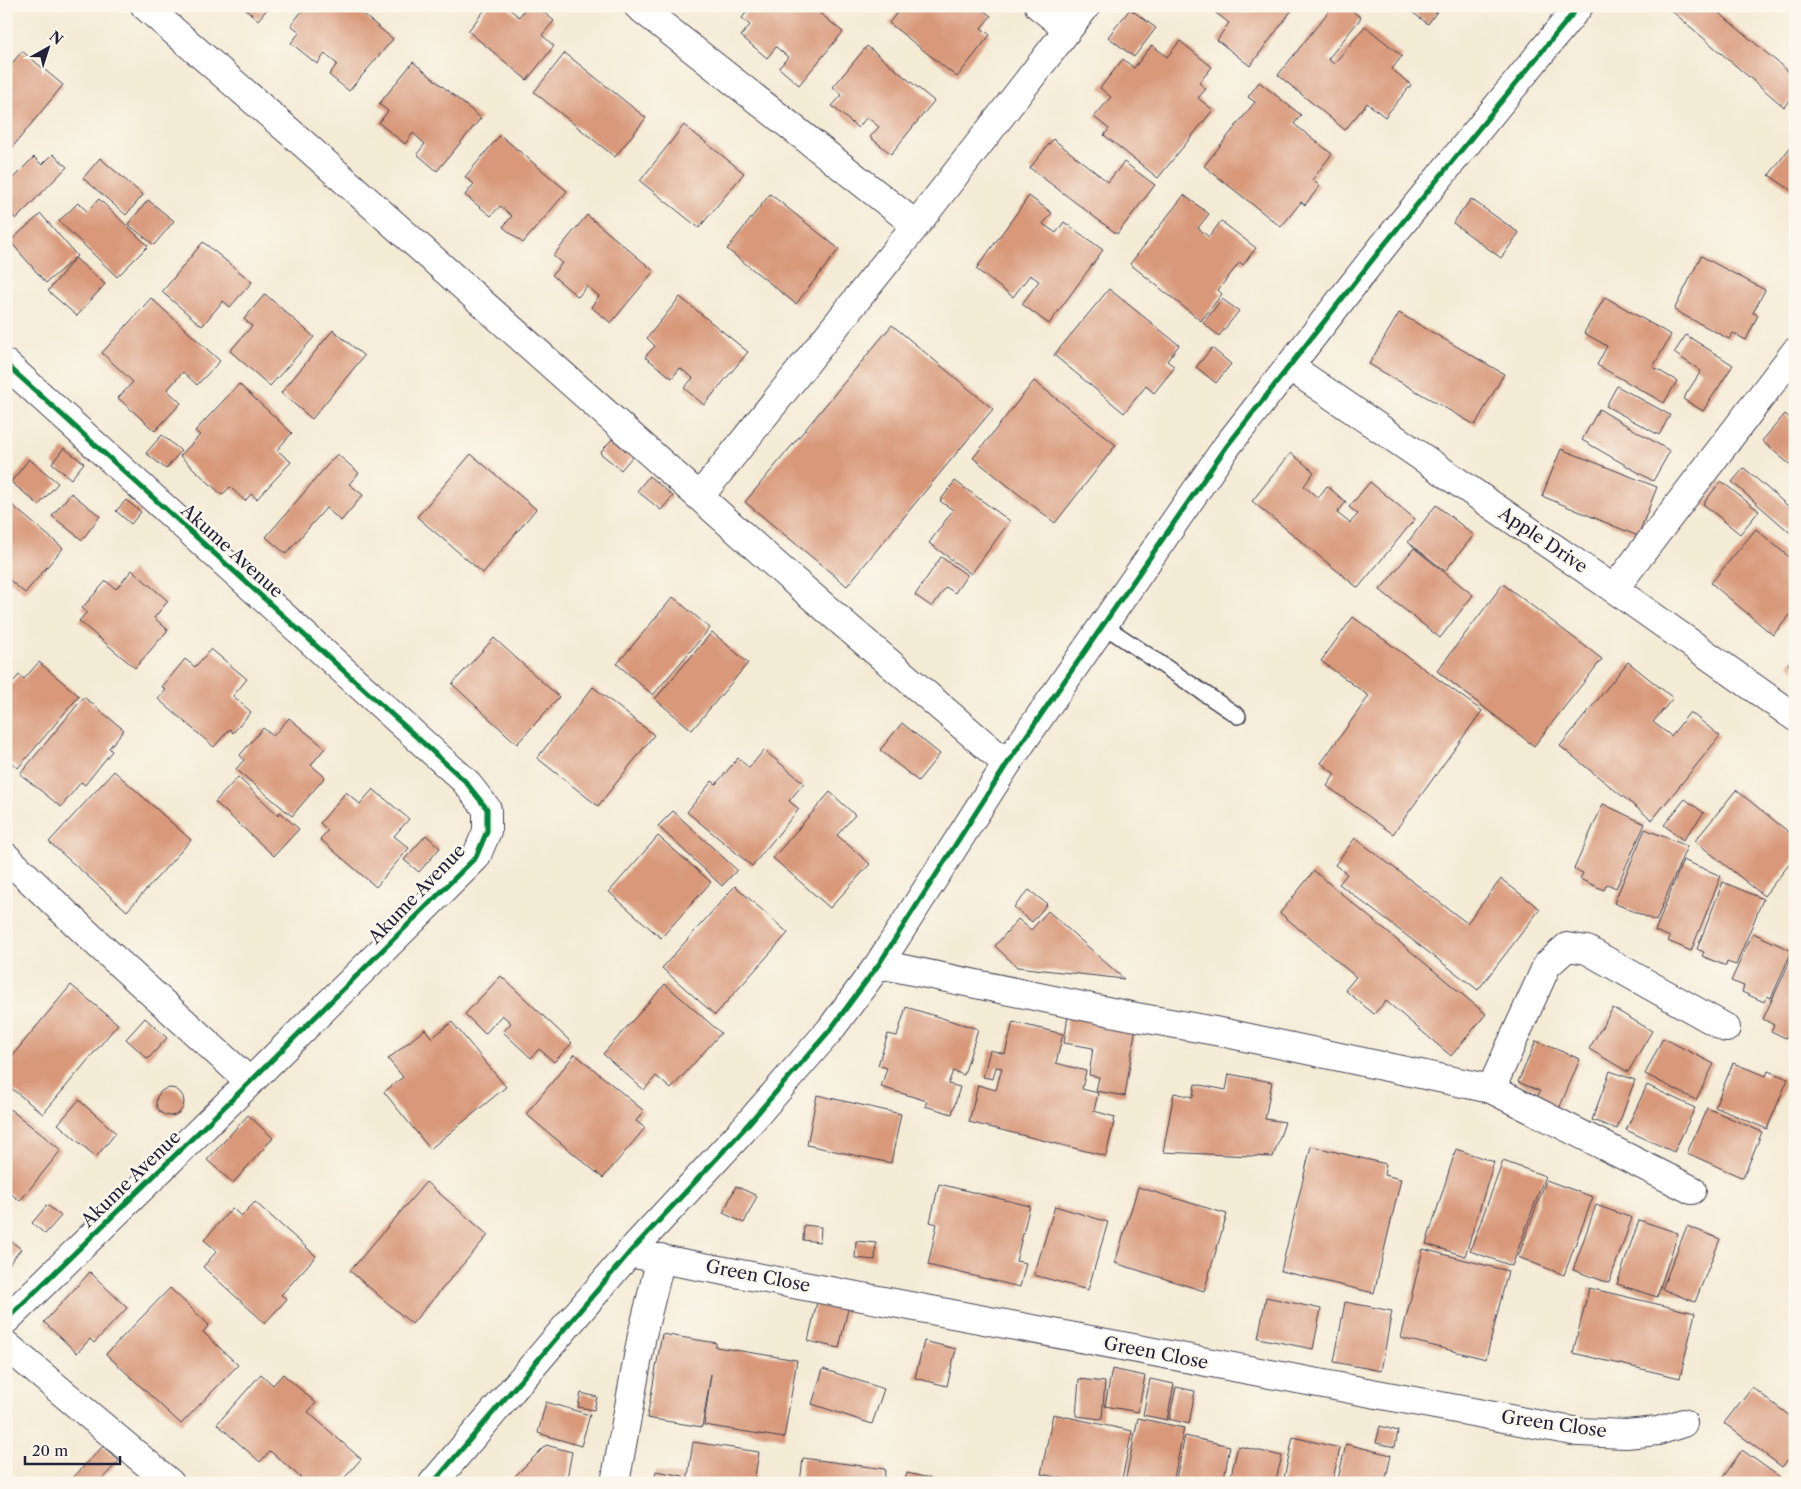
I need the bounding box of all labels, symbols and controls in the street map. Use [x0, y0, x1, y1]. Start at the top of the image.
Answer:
north arrow [22, 22, 72, 72]
text: N [46, 27, 67, 49]
street label: Akume Avenue [176, 499, 288, 603]
street label: Apple Drive [1494, 502, 1592, 578]
street label: Akume Avenue [363, 840, 470, 949]
street label: Akume Avenue [76, 1126, 185, 1233]
street label: Green Close [704, 1255, 812, 1297]
street label: Green Close [1102, 1332, 1210, 1374]
street label: Green Close [1500, 1406, 1608, 1442]
scale bar [25, 1434, 120, 1466]
text: 20 m [32, 1441, 68, 1460]

